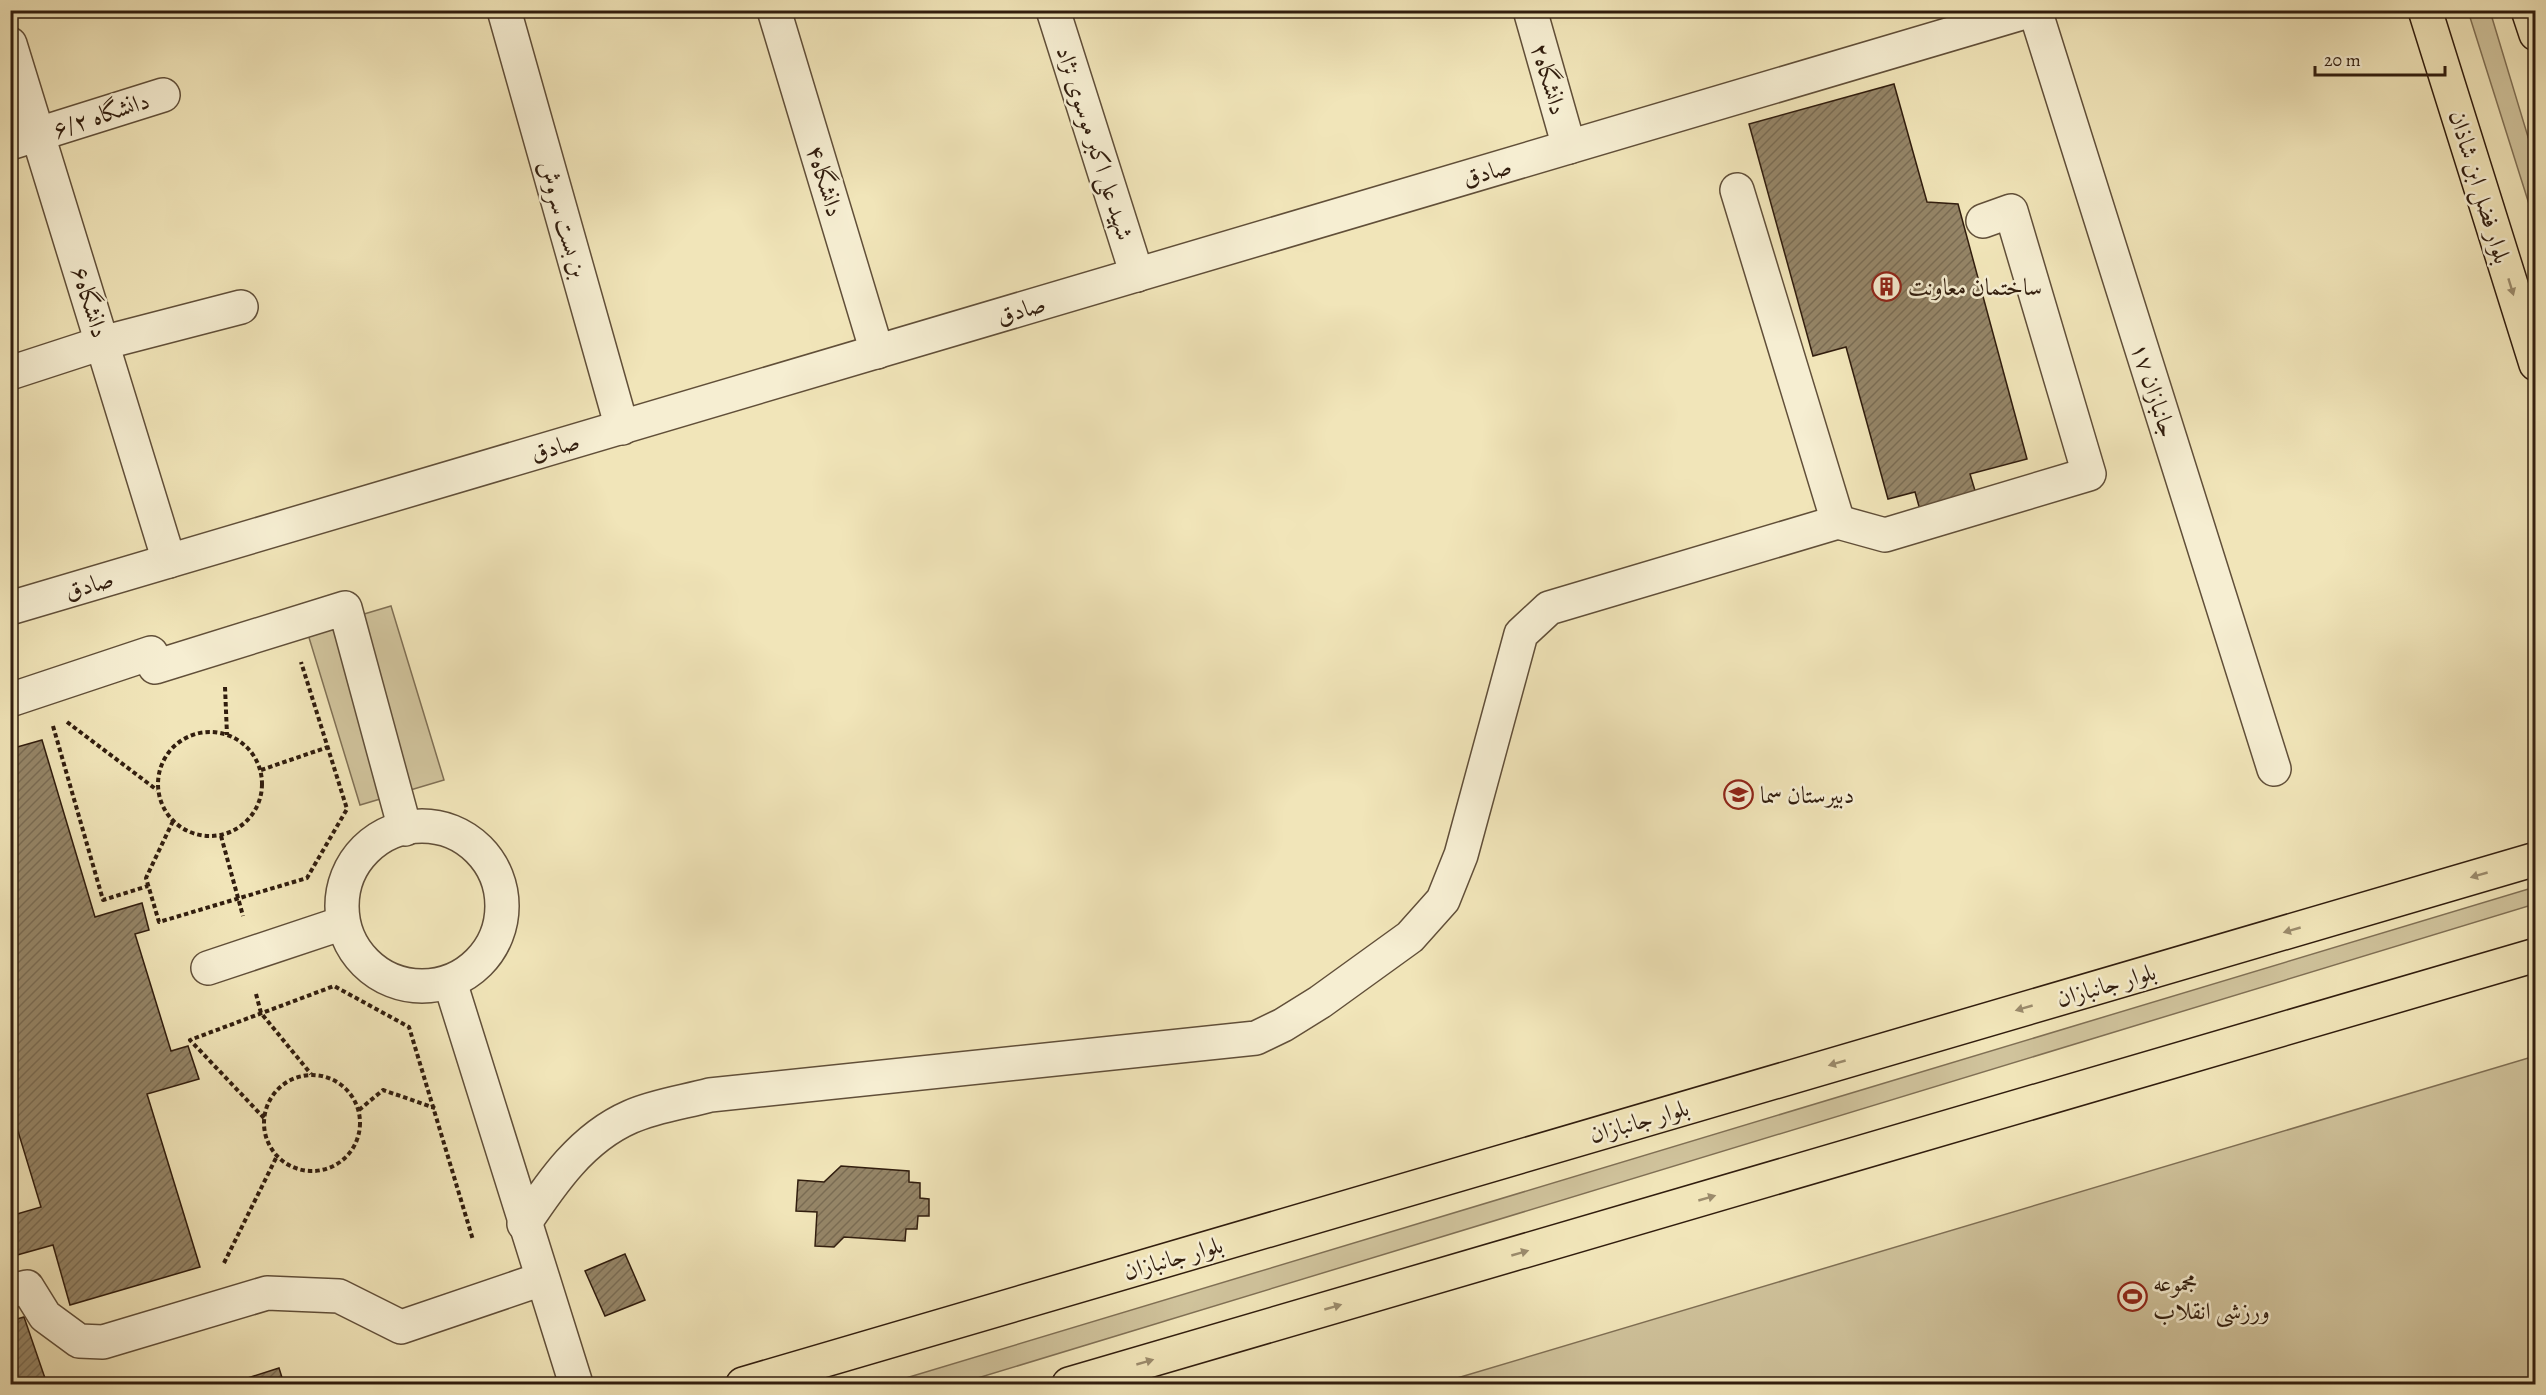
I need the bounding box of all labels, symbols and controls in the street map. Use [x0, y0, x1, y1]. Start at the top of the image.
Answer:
street label: دانشگاه۲ [1524, 39, 1574, 119]
scale bar [2315, 39, 2446, 77]
street label: شهید علی اکبر موسوی نژاد [1048, 42, 1141, 244]
text: 20 m [2324, 48, 2361, 72]
street label: دانشگاه ۶/۲ [49, 84, 153, 146]
street label: بلوار فضل ابن شاذان [2440, 106, 2519, 268]
street label: دانشگاه۴ [799, 141, 851, 221]
street label: صادق [1459, 150, 1515, 194]
street label: بن بست سروش [531, 157, 595, 282]
street label: دانشگاه۶ [64, 262, 116, 342]
building icon: ساختمان معاونت [1871, 271, 1903, 303]
place label: ساختمان معاونت [1908, 271, 2042, 303]
one-way arrow [2507, 278, 2517, 296]
street label: صادق [993, 287, 1049, 333]
street label: جانبازان ۱۷ [2124, 339, 2184, 441]
street label: صادق [527, 425, 583, 469]
street label: صادق [61, 562, 117, 608]
school or university icon: دبیرستان سما [1723, 779, 1755, 811]
place label: دبیرستان سما [1760, 779, 1854, 811]
one-way arrow [2470, 871, 2488, 880]
one-way arrow [2283, 926, 2301, 935]
street label: بلوار جانبازان [2052, 955, 2160, 1015]
one-way arrow [2015, 1004, 2033, 1013]
one-way arrow [1828, 1059, 1846, 1068]
street label: بلوار جانبازان [1585, 1091, 1693, 1151]
one-way arrow [1698, 1193, 1716, 1202]
street label: بلوار جانبازان [1119, 1228, 1227, 1288]
one-way arrow [1511, 1248, 1529, 1257]
place label: مجموعه ورزشی انقلاب [2153, 1267, 2270, 1328]
sports icon: مجموعه ورزشی انقلاب [2116, 1281, 2148, 1313]
one-way arrow [1323, 1302, 1342, 1312]
one-way arrow [1136, 1357, 1154, 1366]

